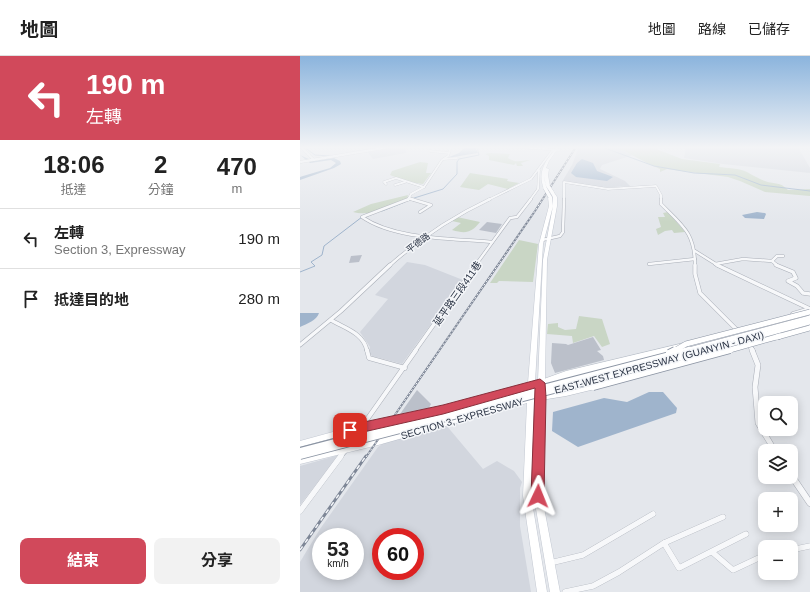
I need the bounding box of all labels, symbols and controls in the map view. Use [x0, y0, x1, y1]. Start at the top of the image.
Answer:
text: 地圖 [20, 19, 58, 40]
text: 地圖 [648, 21, 676, 37]
text: 路線 [698, 21, 726, 37]
text: 已儲存 [748, 21, 790, 37]
text: 190 m [86, 69, 165, 100]
icon: left [20, 72, 72, 124]
text: 左轉 [86, 107, 122, 127]
text: 18:06 [43, 151, 105, 178]
text: 2 [154, 151, 167, 178]
text: 470 [217, 153, 257, 180]
text: m [231, 181, 242, 196]
text: 抵達 [61, 182, 87, 197]
text: 分鐘 [148, 182, 174, 197]
text: 左轉 [54, 224, 84, 241]
icon: left [20, 228, 42, 250]
text: 190 m [238, 230, 280, 247]
street label: 平德路 [404, 230, 432, 255]
text: Section 3, Expressway [54, 242, 186, 257]
street label: 延平路三段411巷 [431, 259, 484, 328]
icon: arrive [20, 288, 42, 310]
text: 280 m [238, 290, 280, 307]
text: 抵達目的地 [54, 291, 129, 308]
street label: EAST-WEST EXPRESSWAY (GUANYIN - DAXI) [553, 329, 765, 396]
street label: SECTION 3, EXPRESSWAY [399, 396, 525, 441]
map controls [758, 396, 798, 580]
button: search [758, 396, 798, 436]
pin [333, 413, 367, 447]
icon: arrive [339, 419, 361, 441]
button: layers [758, 444, 798, 484]
position arrow [517, 475, 559, 517]
button: + [758, 492, 798, 532]
speed limit sign: 60 [372, 528, 424, 580]
button: 結束 [20, 538, 146, 584]
button: 分享 [154, 538, 280, 584]
text: 53 [327, 538, 349, 560]
button: − [758, 540, 798, 580]
text: km/h [327, 558, 349, 569]

